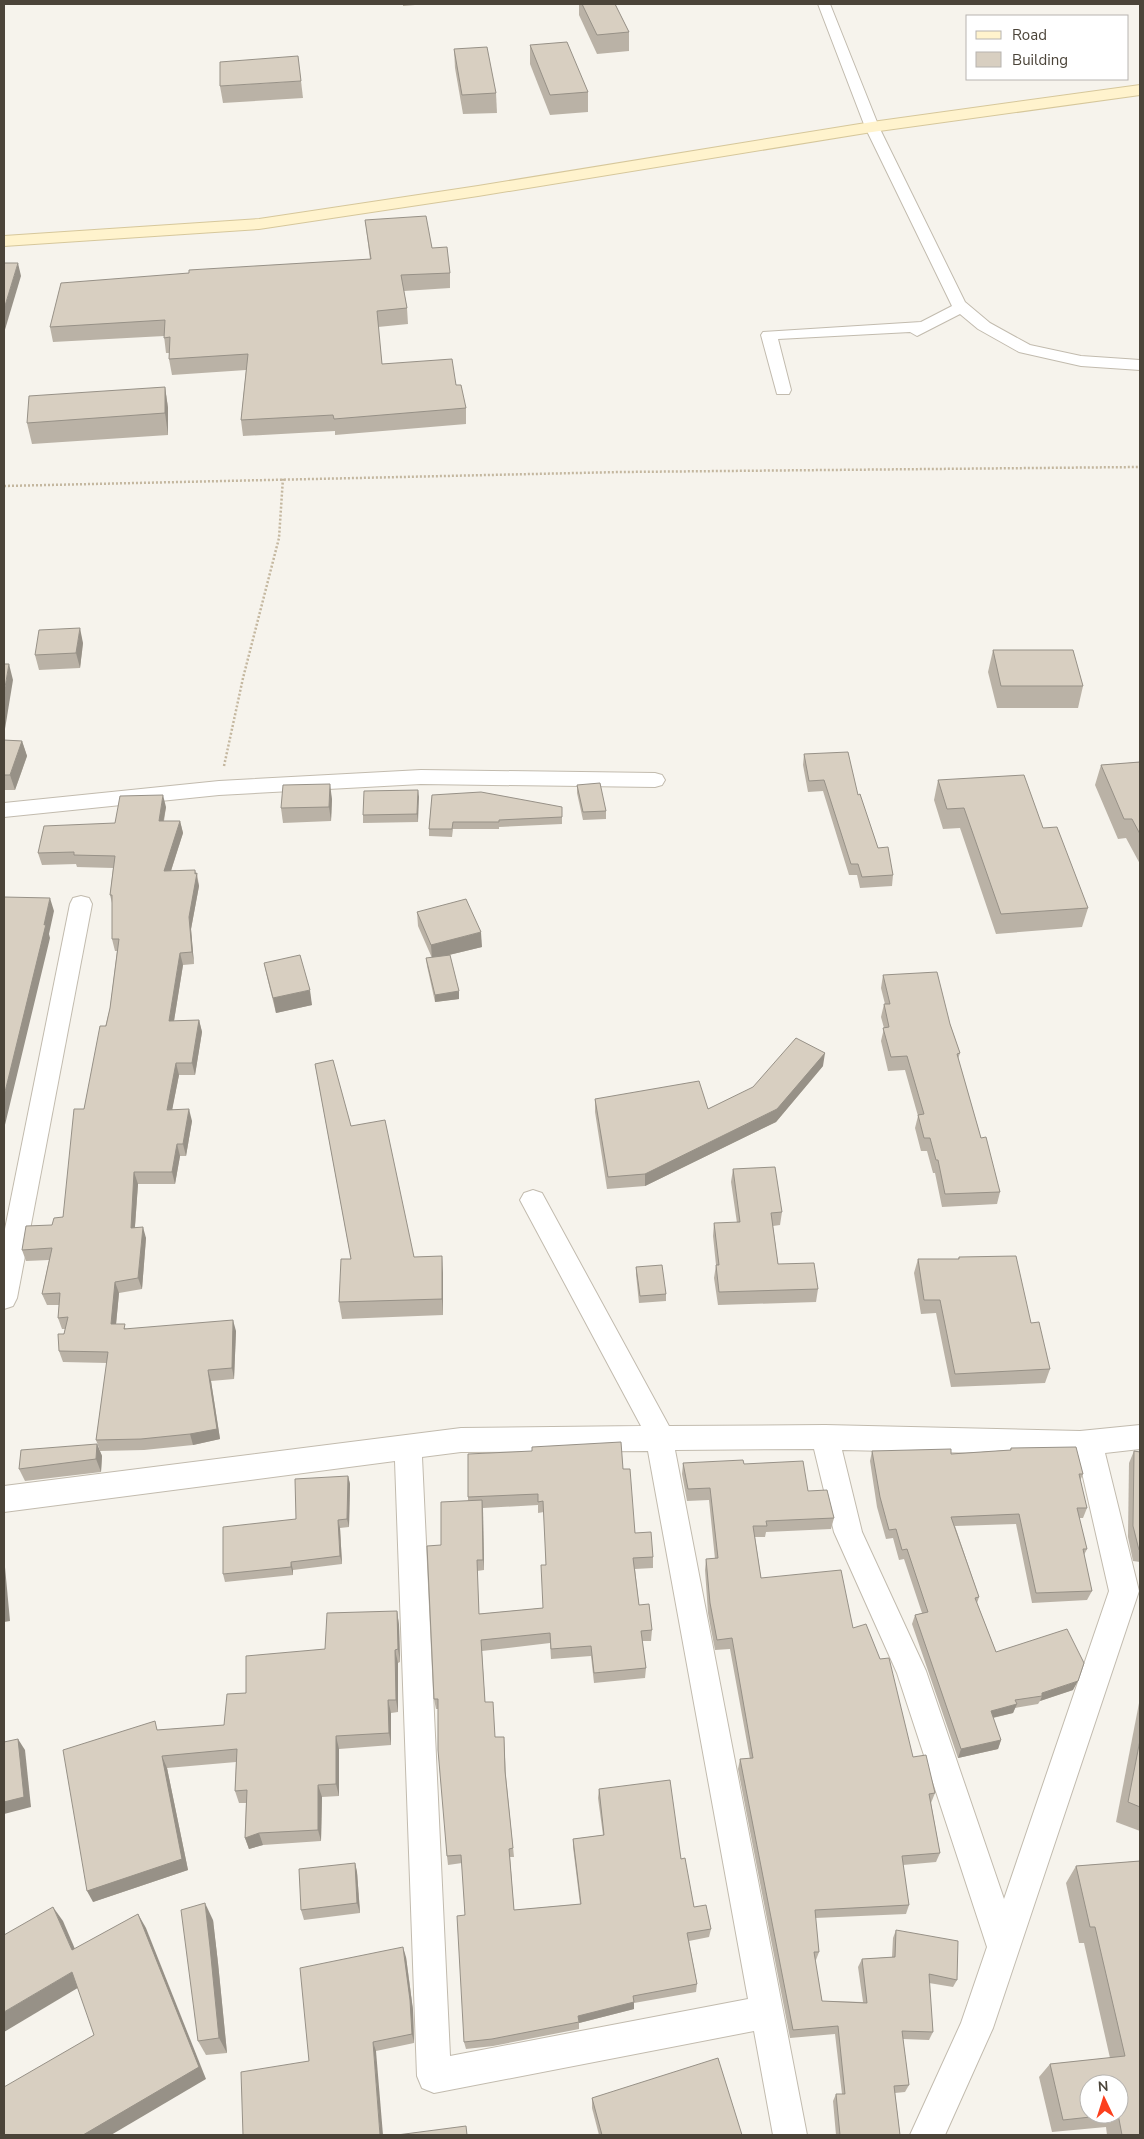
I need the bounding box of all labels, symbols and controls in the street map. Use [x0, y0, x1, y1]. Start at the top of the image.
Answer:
legend [966, 15, 1129, 80]
text: Road [1012, 25, 1047, 45]
text: Building [1012, 50, 1068, 70]
north arrow [1079, 2074, 1129, 2124]
text: N [1097, 2077, 1109, 2096]

